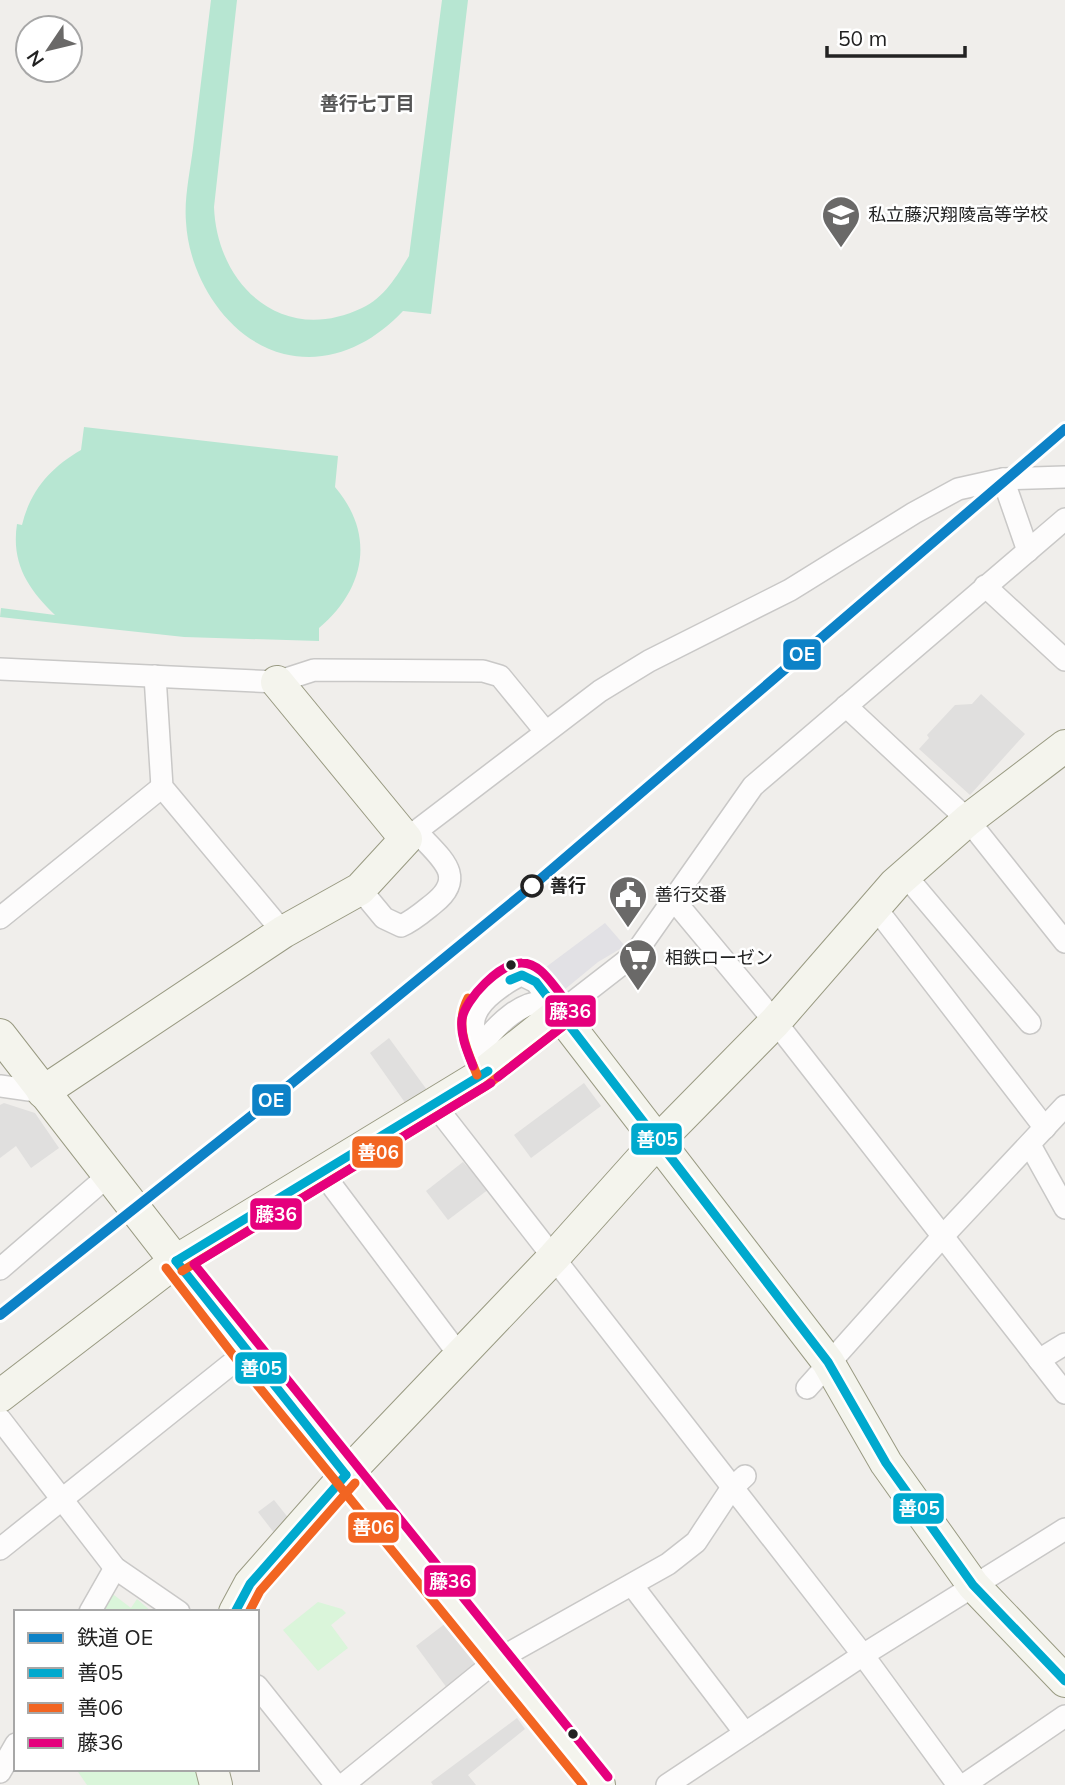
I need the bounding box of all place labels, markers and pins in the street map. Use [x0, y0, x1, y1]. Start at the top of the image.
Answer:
school or university icon: 私立藤沢翔陵高等学校 [820, 194, 862, 249]
place label: 私立藤沢翔陵高等学校 [868, 203, 1048, 226]
place label: 善行 [550, 874, 586, 897]
public building icon: 善行交番 [607, 874, 649, 929]
marker: 善行 [521, 875, 543, 897]
place label: 善行交番 [655, 883, 727, 906]
supermarket icon: 相鉄ローゼン [617, 937, 659, 992]
place label: 相鉄ローゼン [665, 946, 773, 969]
unlabelled marker [504, 958, 518, 972]
unlabelled marker [566, 1727, 580, 1741]

